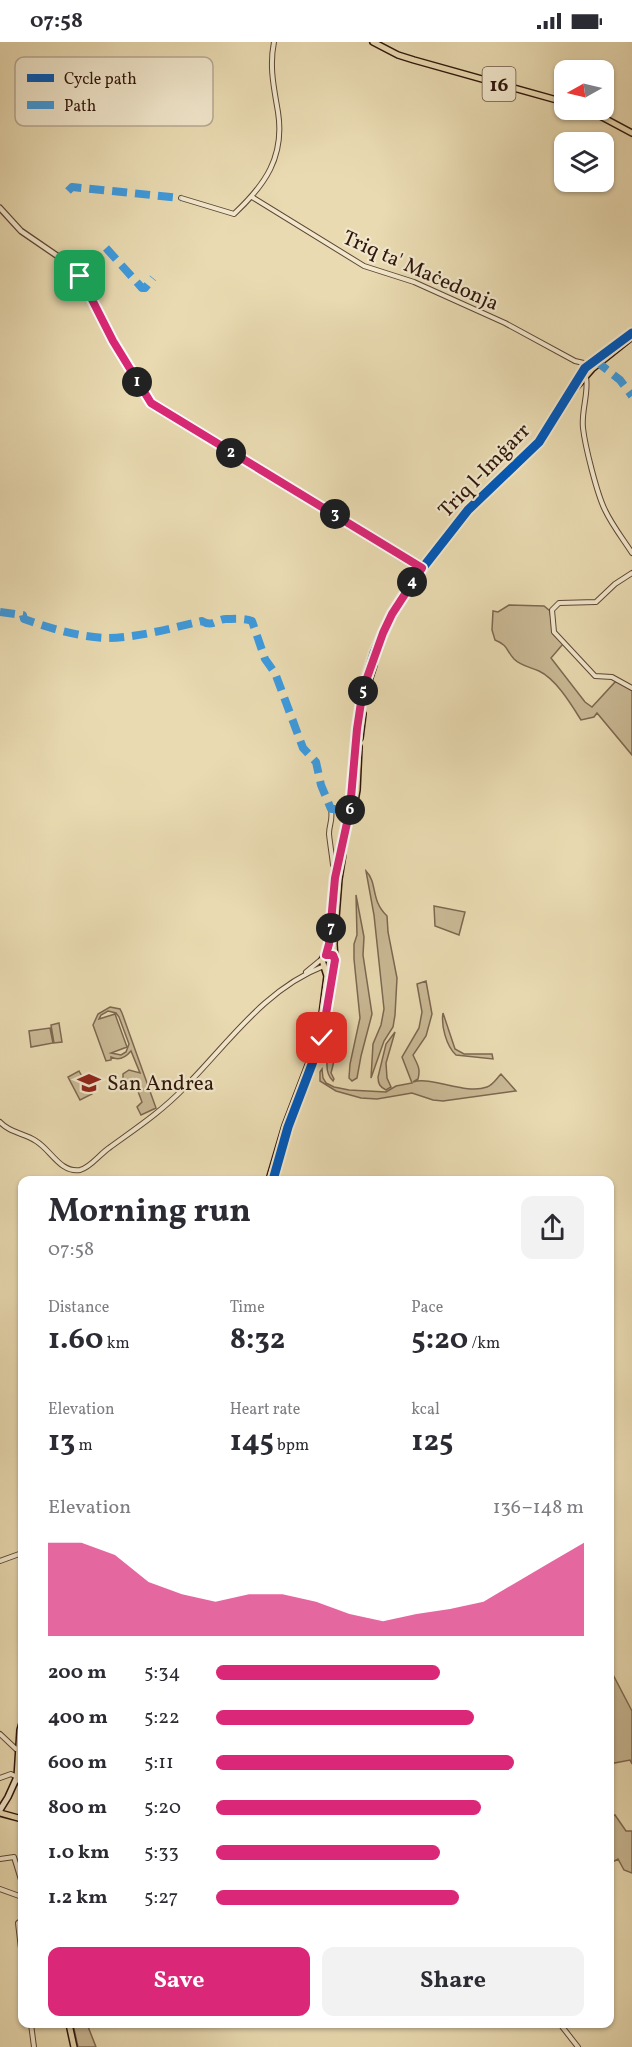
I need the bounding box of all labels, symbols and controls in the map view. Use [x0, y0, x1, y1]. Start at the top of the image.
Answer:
text: 07:58 [30, 6, 83, 37]
legend [15, 57, 213, 126]
north arrow [554, 60, 614, 120]
map controls [554, 60, 614, 192]
road number: 16 [482, 67, 516, 101]
text: Cycle path [64, 69, 137, 91]
text: Path [64, 96, 96, 118]
button: layers [554, 132, 614, 192]
street label: Triq ta' Maċedonja [338, 224, 503, 319]
pin [54, 250, 105, 301]
icon: arrive [63, 259, 96, 292]
pin: 1 [122, 367, 152, 397]
text: 1 [134, 371, 140, 393]
street label: Triq l-Imġarr [432, 417, 538, 525]
pin: 2 [216, 438, 246, 468]
text: 2 [227, 442, 235, 464]
pin: 3 [320, 499, 350, 529]
text: 3 [331, 503, 339, 525]
pin: 4 [397, 567, 427, 597]
text: 4 [407, 571, 417, 593]
pin: 5 [348, 676, 378, 706]
text: 5 [359, 680, 367, 702]
pin: 6 [335, 795, 365, 825]
text: 6 [346, 799, 354, 821]
pin: 7 [316, 913, 346, 943]
text: 7 [327, 917, 335, 939]
pin [296, 1012, 347, 1063]
icon: check [305, 1021, 338, 1054]
school or university icon: San Andrea [76, 1070, 102, 1096]
place label: San Andrea [107, 1070, 214, 1099]
text: Morning run [48, 1190, 251, 1236]
button: share [521, 1196, 584, 1259]
text: 07:58 [48, 1236, 94, 1264]
text: Distance [48, 1297, 109, 1319]
text: Time [230, 1297, 265, 1319]
text: Pace [411, 1297, 443, 1319]
text: 1.60 [48, 1319, 104, 1361]
text: 8:32 [230, 1319, 285, 1361]
text: 5:20 [411, 1319, 468, 1361]
text: km [104, 1333, 130, 1355]
text: /km [468, 1333, 500, 1355]
text: Elevation [48, 1399, 115, 1421]
text: Heart rate [230, 1399, 300, 1421]
text: kcal [411, 1399, 440, 1421]
text: 13 [48, 1421, 75, 1463]
text: 145 [230, 1421, 274, 1463]
text: 125 [411, 1421, 453, 1463]
text: m [75, 1435, 93, 1457]
text: bpm [274, 1435, 309, 1457]
text: Elevation [48, 1494, 131, 1522]
text: 136–148 m [493, 1494, 584, 1522]
text: 200 m [48, 1659, 106, 1687]
text: 5:34 [144, 1659, 181, 1687]
text: 400 m [48, 1704, 108, 1732]
text: 5:22 [144, 1704, 180, 1732]
text: 600 m [48, 1749, 107, 1777]
text: 5:11 [144, 1749, 174, 1777]
text: 800 m [48, 1794, 107, 1822]
text: 5:20 [144, 1794, 181, 1822]
text: 1.0 km [48, 1839, 110, 1867]
text: 5:33 [144, 1839, 179, 1867]
text: 1.2 km [48, 1884, 108, 1912]
text: 5:27 [144, 1884, 178, 1912]
button: Save [48, 1947, 310, 2016]
button: Share [322, 1947, 584, 2016]

